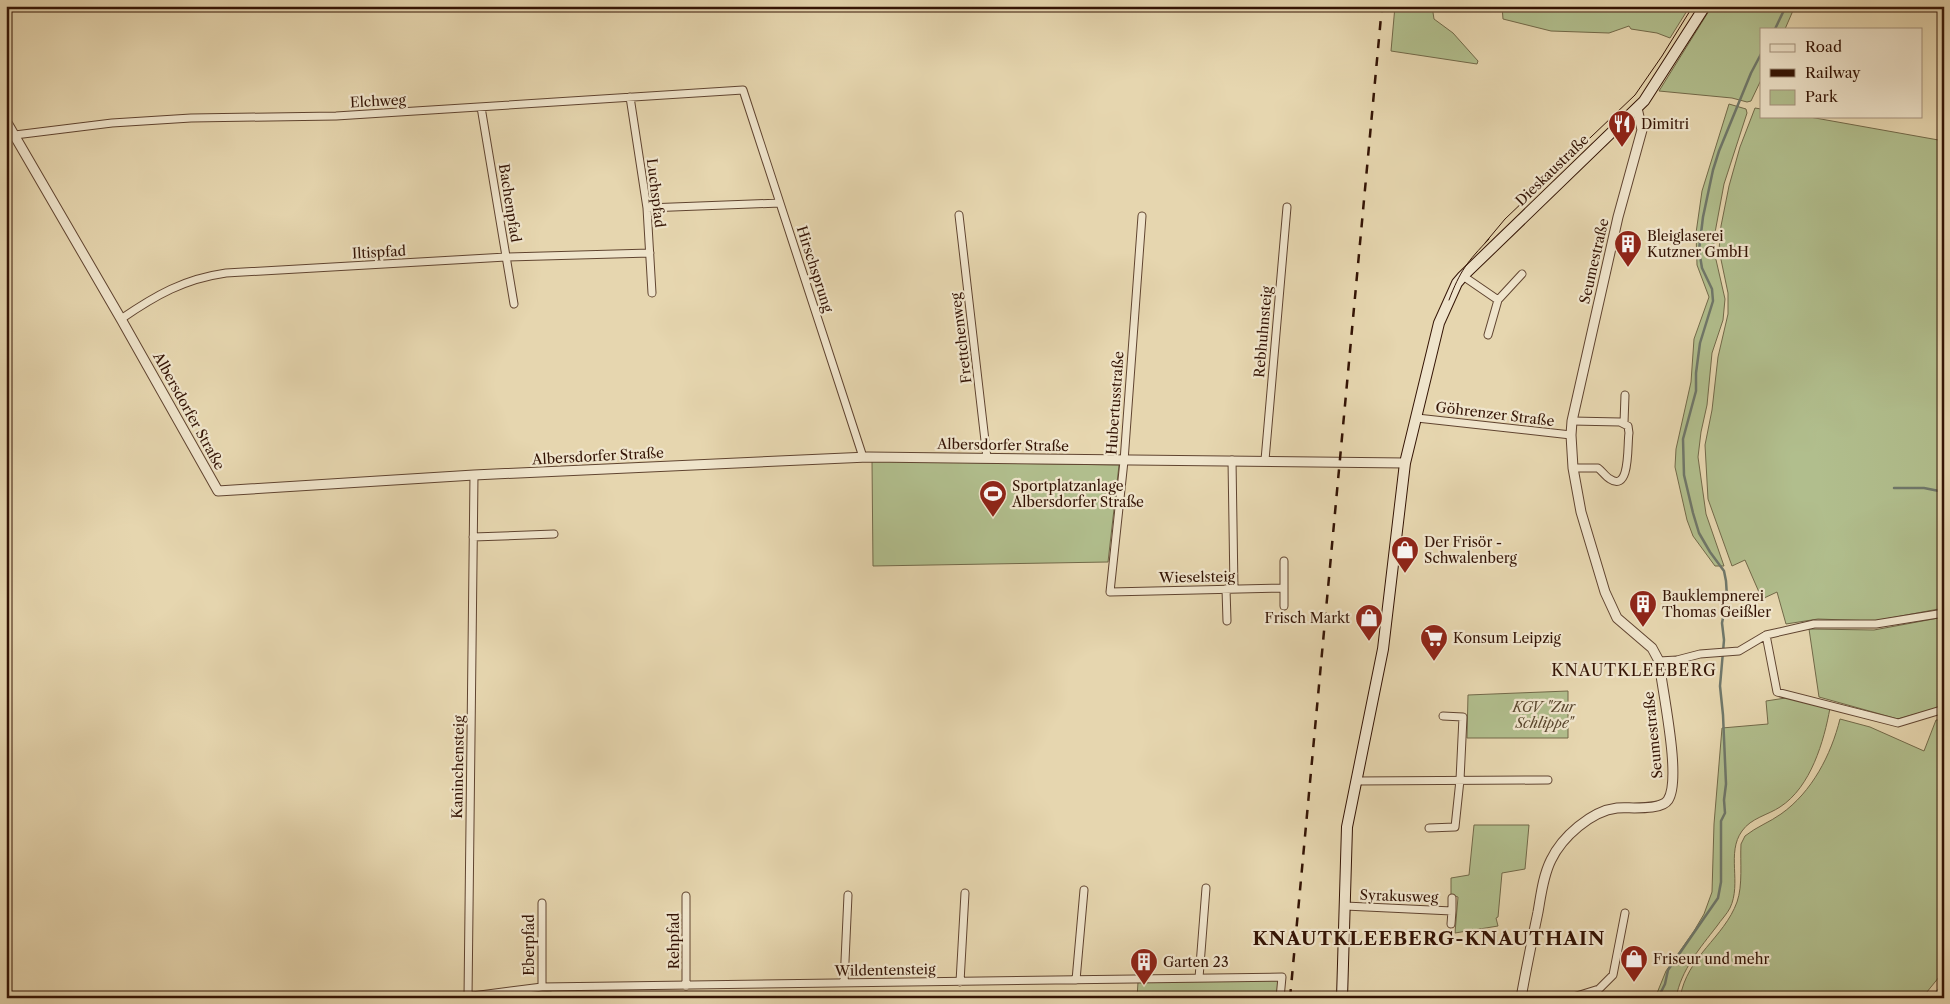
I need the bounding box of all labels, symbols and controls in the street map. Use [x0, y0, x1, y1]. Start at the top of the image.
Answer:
legend [1760, 28, 1922, 118]
text: Road [1805, 37, 1842, 56]
text: Railway [1805, 63, 1861, 82]
text: Park [1805, 87, 1839, 106]
street label: Elchweg [350, 91, 407, 111]
restaurant icon: Dimitri [1607, 109, 1637, 148]
place label: Dimitri [1641, 115, 1689, 133]
street label: Dieskaustraße [1512, 130, 1593, 210]
street label: Luchspfad [643, 157, 669, 229]
street label: Bachenpfad [495, 162, 525, 244]
street label: Seumestraße [1575, 216, 1613, 306]
street label: Hirschsprung [793, 224, 838, 315]
place label: Bleiglaserei Kutzner GmbH [1647, 227, 1749, 261]
building icon: Bleiglaserei Kutzner GmbH [1613, 229, 1643, 268]
street label: Iltispfad [351, 242, 407, 262]
street label: Rebhuhnsteig [1250, 285, 1276, 379]
street label: Frettchenweg [946, 291, 975, 384]
street label: Albersdorfer Straße [149, 348, 229, 473]
street label: Hubertusstraße [1102, 350, 1128, 456]
street label: Göhrenzer Straße [1435, 398, 1556, 430]
street label: Albersdorfer Straße [936, 435, 1069, 455]
street label: Albersdorfer Straße [531, 444, 665, 468]
place label: Sportplatzanlage Albersdorfer Straße [1011, 477, 1144, 511]
sports icon: Sportplatzanlage Albersdorfer Straße [978, 479, 1008, 518]
place label: Der Frisör - Schwalenberg [1424, 533, 1518, 567]
shop icon: Der Frisör - Schwalenberg [1390, 535, 1420, 574]
street label: Wieselsteig [1158, 567, 1236, 587]
place label: Bauklempnerei Thomas Geißler [1662, 587, 1771, 621]
building icon: Bauklempnerei Thomas Geißler [1628, 589, 1658, 628]
shop icon: Frisch Markt [1354, 603, 1384, 642]
place label: Frisch Markt [1265, 609, 1350, 627]
supermarket icon: Konsum Leipzig [1419, 623, 1449, 662]
place label: Konsum Leipzig [1453, 629, 1562, 647]
district label: KNAUTKLEEBERG [1551, 660, 1717, 680]
street label: Seumestraße [1639, 690, 1667, 779]
park label: KGV "Zur Schlippe" [1512, 698, 1577, 732]
street label: Kaninchensteig [448, 715, 468, 819]
street label: Syrakusweg [1359, 886, 1439, 906]
street label: Rehpfad [665, 912, 683, 969]
street label: Eberpfad [520, 914, 538, 976]
district label: KNAUTKLEEBERG-KNAUTHAIN [1253, 927, 1605, 950]
shop icon: Friseur und mehr [1619, 944, 1649, 983]
building icon: Garten 23 [1129, 947, 1159, 986]
place label: Friseur und mehr [1653, 950, 1769, 968]
place label: Garten 23 [1163, 953, 1229, 971]
street label: Wildentensteig [833, 960, 936, 980]

